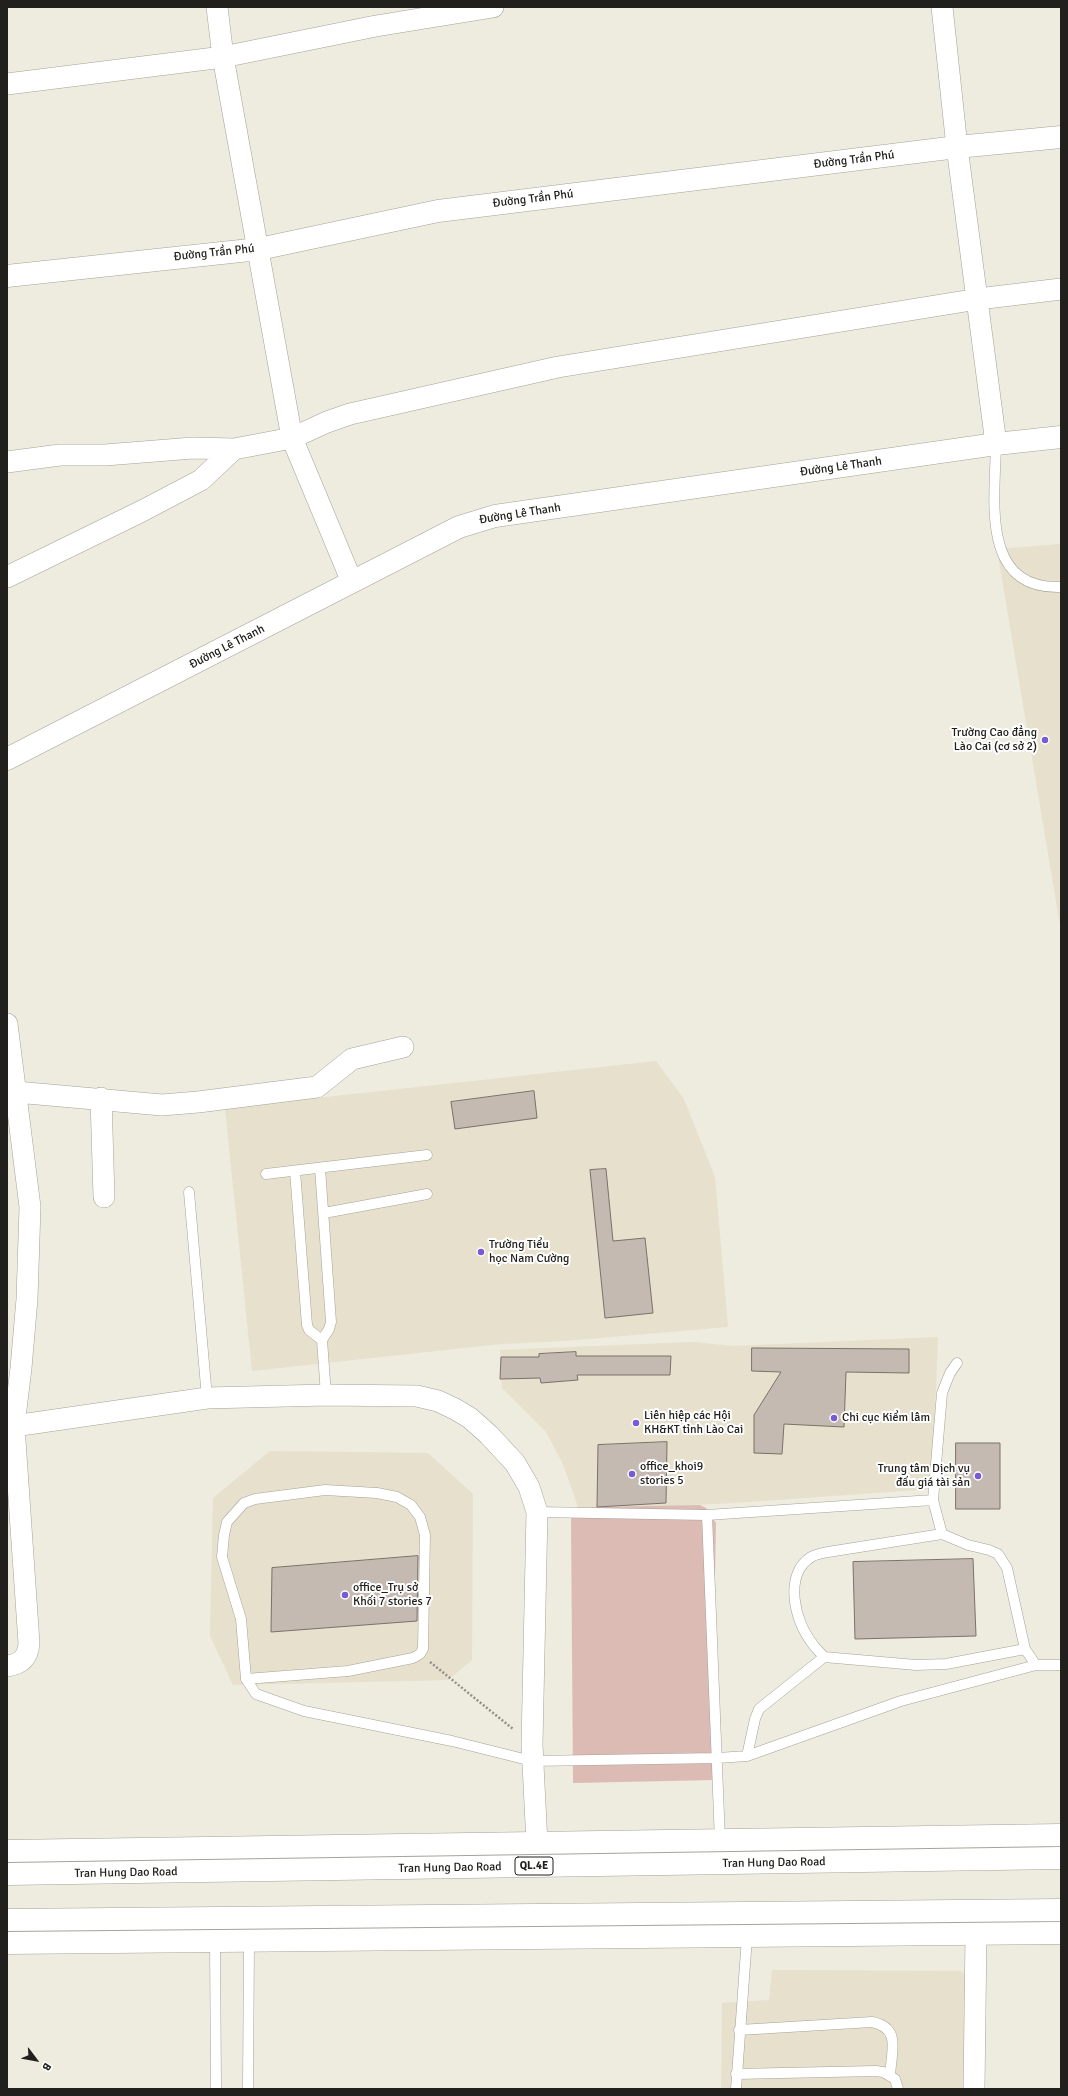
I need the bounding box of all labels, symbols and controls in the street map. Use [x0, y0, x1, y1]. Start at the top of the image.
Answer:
street label: Đường Trần Phú [813, 148, 895, 172]
street label: Đường Trần Phú [492, 187, 574, 211]
street label: Đường Trần Phú [173, 242, 255, 264]
street label: Đường Lê Thanh [799, 454, 883, 480]
street label: Đường Lê Thanh [478, 500, 562, 528]
street label: Đường Lê Thanh [187, 622, 267, 672]
place label: Trường Cao đẳng Lào Cai (cơ sở 2) [951, 726, 1037, 754]
marker: Trường Cao đẳng Lào Cai (cơ sở 2) [1040, 735, 1050, 745]
place label: Trường Tiểu học Nam Cường [489, 1238, 569, 1266]
marker: Trường Tiểu học Nam Cường [476, 1247, 486, 1257]
place label: Liên hiệp các Hội KH&KT tỉnh Lào Cai [644, 1409, 743, 1437]
place label: Chi cục Kiểm lâm [842, 1411, 930, 1425]
marker: Chi cục Kiểm lâm [829, 1413, 839, 1423]
marker: Liên hiệp các Hội KH&KT tỉnh Lào Cai [631, 1418, 641, 1428]
place label: office_khoi9 stories 5 [640, 1460, 703, 1488]
place label: Trung tâm Dịch vụ đấu giá tài sản [878, 1462, 970, 1490]
marker: office_khoi9 stories 5 [627, 1469, 637, 1479]
marker: Trung tâm Dịch vụ đấu giá tài sản [973, 1471, 983, 1481]
place label: office_Trụ sở Khối 7 stories 7 [353, 1581, 432, 1609]
marker: office_Trụ sở Khối 7 stories 7 [340, 1590, 350, 1600]
street label: Tran Hung Dao Road [722, 1855, 826, 1871]
road number: QL.4E [515, 1857, 553, 1875]
street label: Tran Hung Dao Road [398, 1860, 502, 1876]
street label: Tran Hung Dao Road [74, 1865, 178, 1881]
north arrow [16, 2040, 56, 2080]
text: B [39, 2060, 54, 2073]

